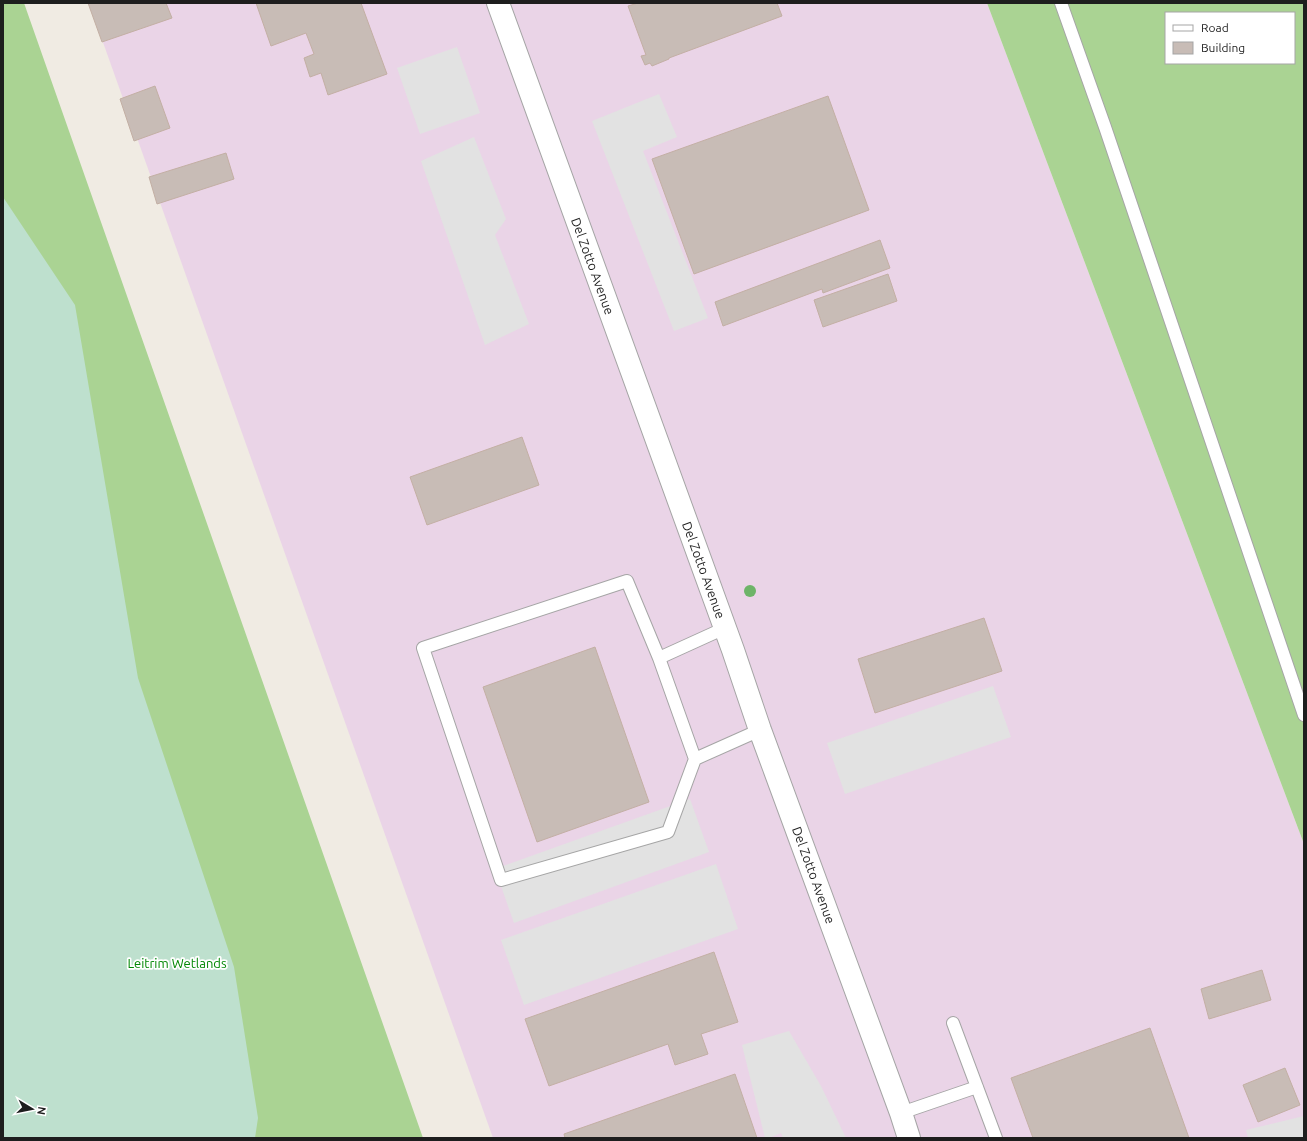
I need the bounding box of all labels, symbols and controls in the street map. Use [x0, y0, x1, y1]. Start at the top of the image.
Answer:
legend [1165, 12, 1295, 64]
text: Road [1201, 21, 1229, 34]
text: Building [1201, 41, 1245, 54]
street label: Del Zotto Avenue [569, 216, 617, 316]
street label: Del Zotto Avenue [680, 520, 728, 620]
street label: Del Zotto Avenue [790, 825, 838, 925]
park label: Leitrim Wetlands [127, 956, 227, 970]
north arrow [12, 1089, 52, 1129]
text: N [35, 1106, 48, 1116]

